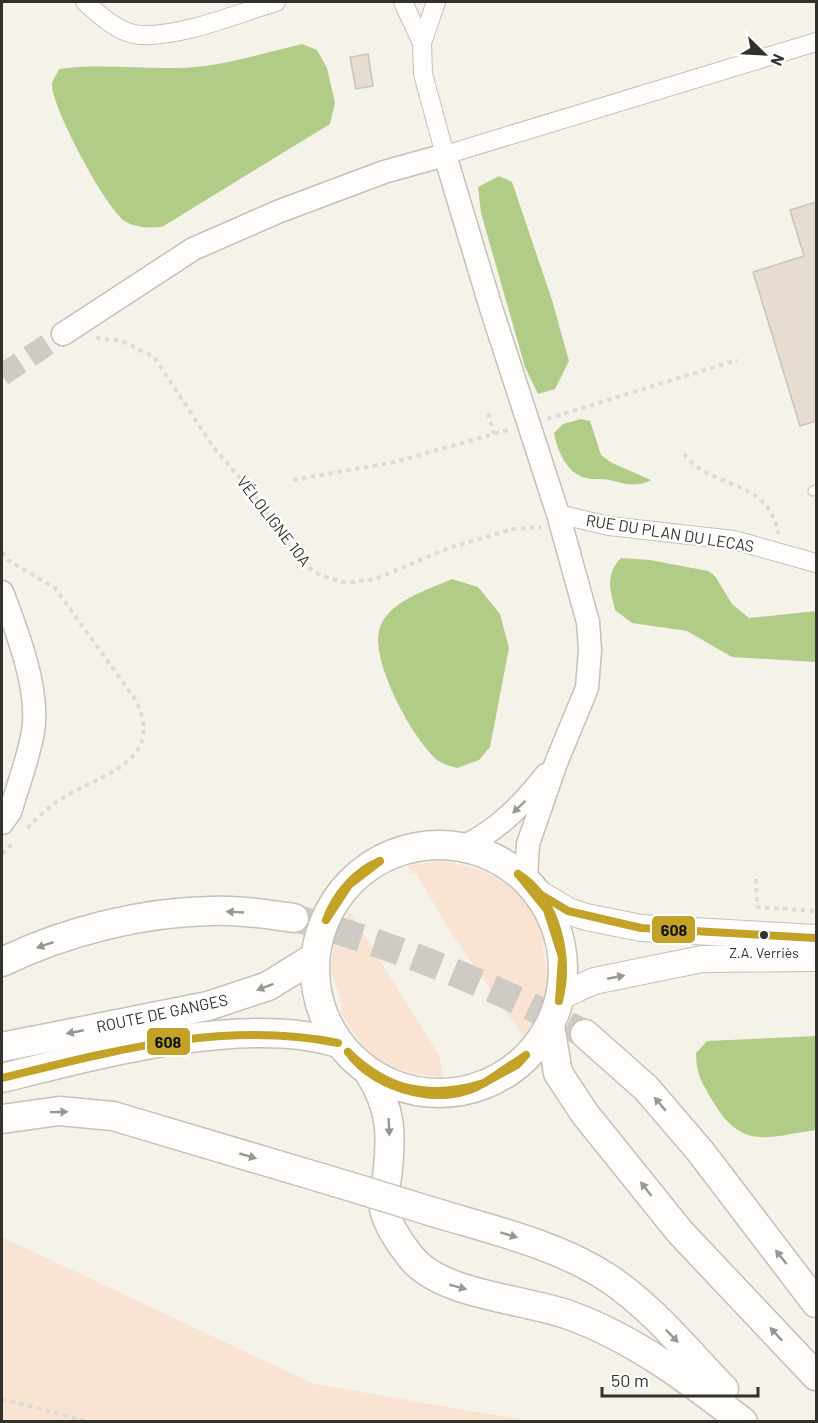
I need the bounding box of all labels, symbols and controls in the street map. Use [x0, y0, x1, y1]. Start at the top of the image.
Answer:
north arrow [734, 24, 794, 84]
text: N [767, 52, 789, 69]
street label: VÉLOLIGNE 10A [233, 472, 316, 570]
street label: RUE DU PLAN DU LECAS [585, 510, 755, 555]
one-way arrow [512, 800, 526, 814]
one-way arrow [226, 907, 245, 916]
line badge: 608 [651, 915, 696, 944]
text: 608 [661, 920, 688, 939]
marker: Z.A. Verriès [758, 929, 770, 941]
one-way arrow [36, 941, 54, 951]
place label: Z.A. Verriès [729, 944, 799, 961]
one-way arrow [607, 972, 626, 981]
one-way arrow [255, 982, 273, 992]
street label: ROUTE DE GANGES [94, 989, 229, 1036]
line badge: 608 [146, 1027, 191, 1056]
one-way arrow [65, 1028, 84, 1037]
text: 608 [155, 1032, 182, 1051]
one-way arrow [653, 1096, 666, 1112]
one-way arrow [50, 1107, 69, 1117]
one-way arrow [385, 1117, 394, 1136]
one-way arrow [240, 1152, 258, 1161]
one-way arrow [639, 1181, 652, 1197]
one-way arrow [500, 1231, 518, 1240]
one-way arrow [775, 1249, 787, 1264]
one-way arrow [449, 1283, 467, 1292]
one-way arrow [665, 1328, 679, 1343]
one-way arrow [769, 1328, 783, 1342]
scale bar [602, 1360, 758, 1398]
text: 50 m [611, 1369, 649, 1391]

